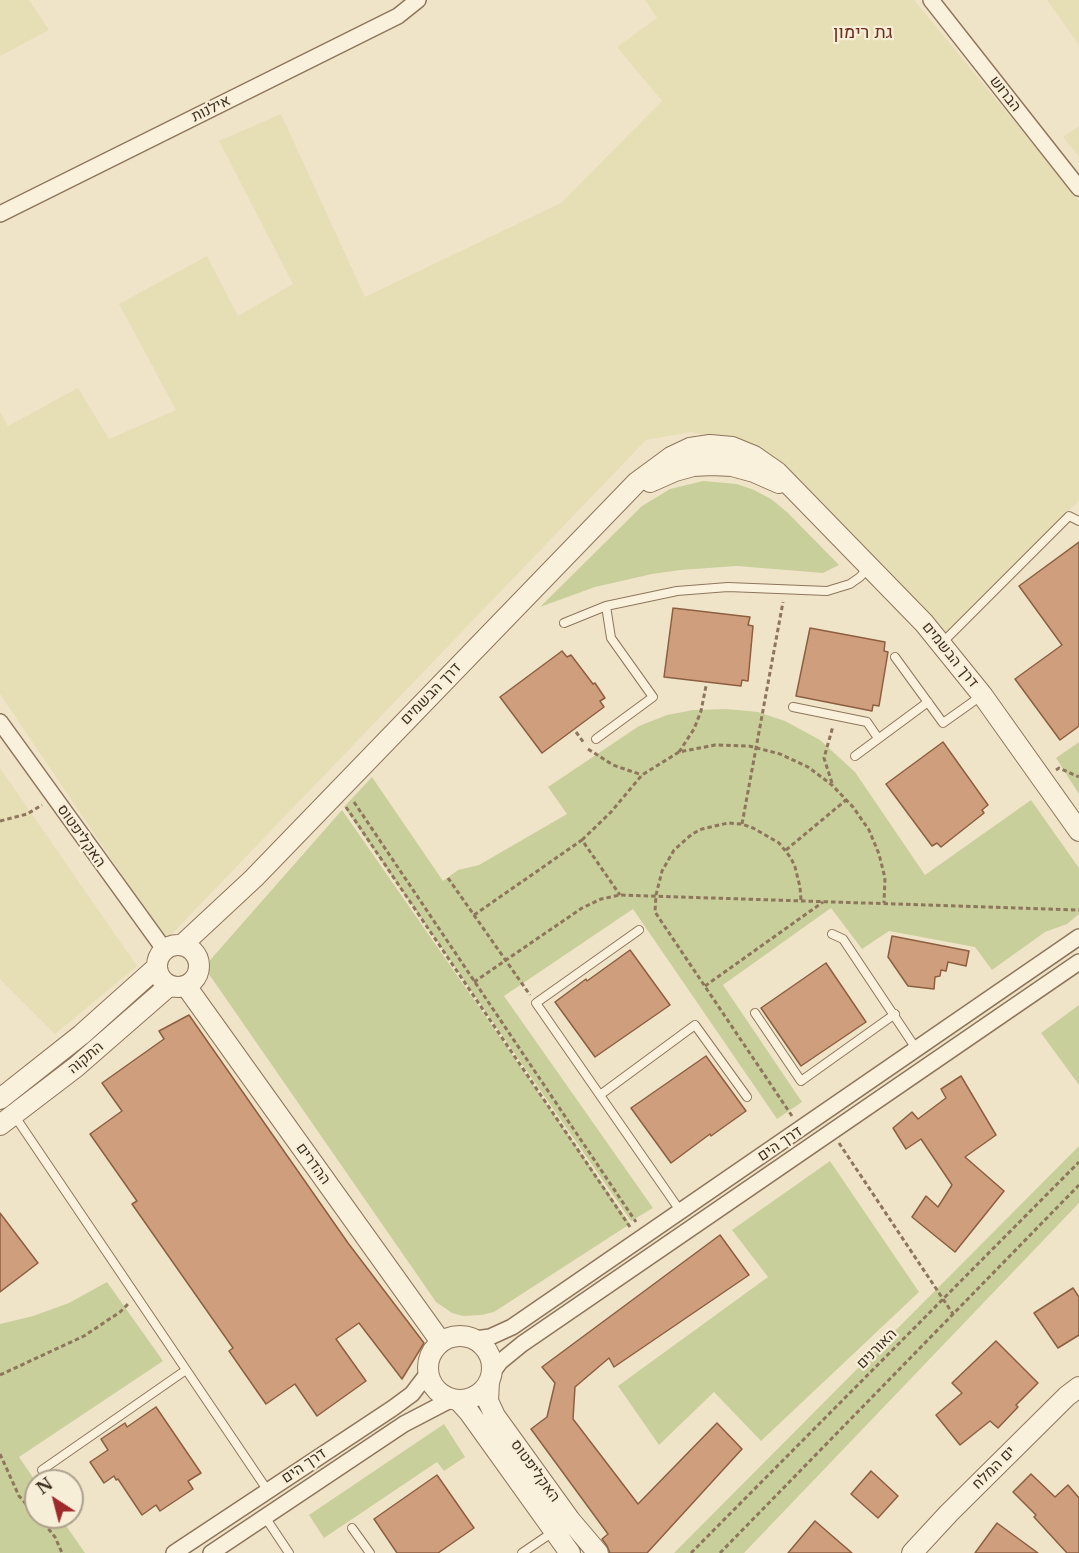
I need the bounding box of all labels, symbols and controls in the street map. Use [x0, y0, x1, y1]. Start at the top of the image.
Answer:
district label: גת רימון [833, 22, 893, 44]
street label: הברוש [985, 73, 1025, 115]
street label: אילנות [189, 92, 233, 126]
street label: דרך הבשמים [918, 619, 982, 691]
street label: דרך הבשמים [397, 659, 465, 729]
street label: האקליפטוס [53, 801, 109, 871]
street label: התקוה [65, 1038, 107, 1078]
street label: דרך הים [754, 1123, 806, 1165]
street label: ההדרים [292, 1140, 334, 1188]
street label: האורנים [853, 1325, 901, 1373]
street label: האקליפטוס [506, 1436, 564, 1506]
street label: ים המלח [969, 1443, 1019, 1493]
street label: דרך הים [278, 1445, 330, 1487]
north arrow [24, 1469, 84, 1529]
text: N [33, 1474, 57, 1499]

